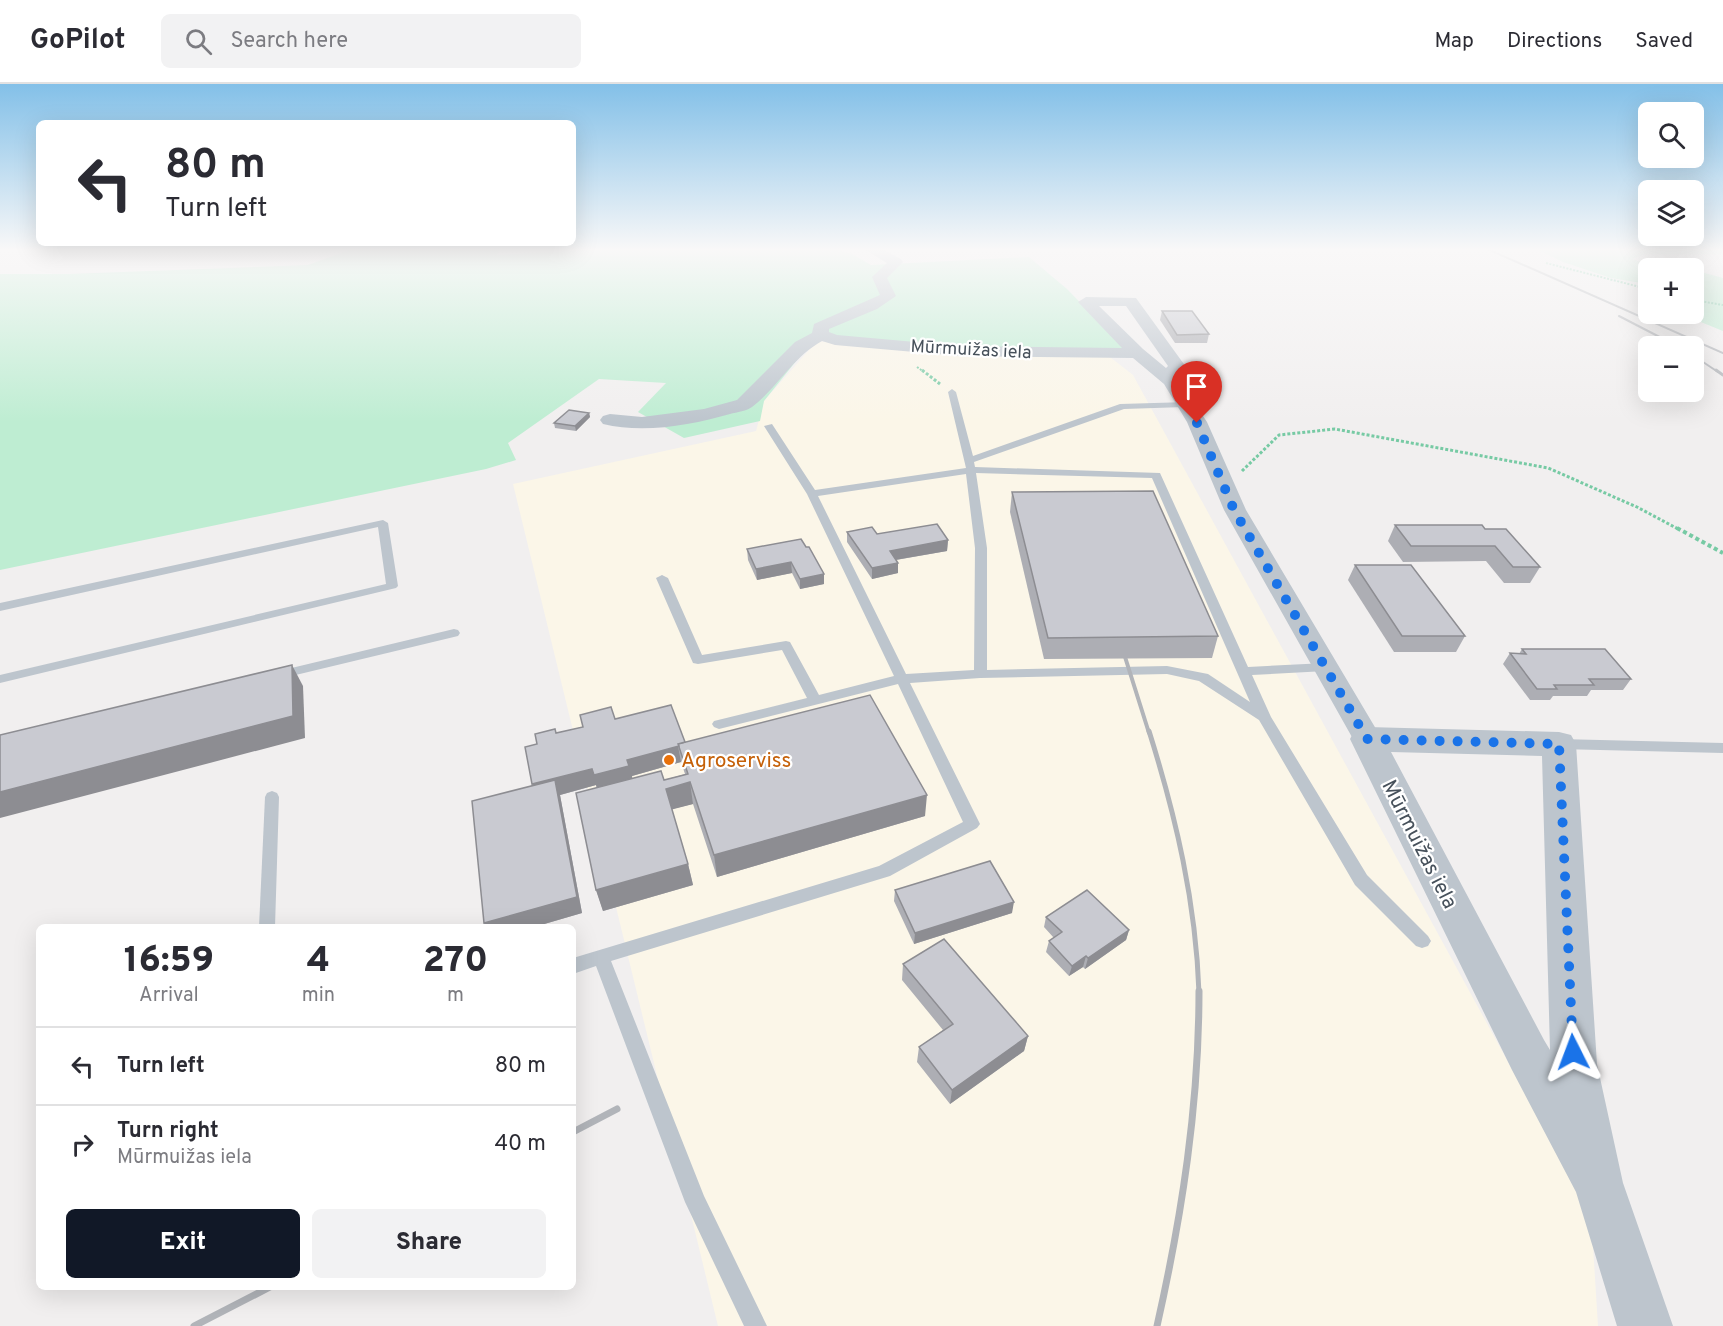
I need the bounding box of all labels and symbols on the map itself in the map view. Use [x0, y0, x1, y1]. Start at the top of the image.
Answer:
street label: Mūrmuižas iela [910, 336, 1032, 365]
pin [1171, 361, 1222, 423]
place label: Agroserviss [681, 748, 791, 775]
marker: Agroserviss [662, 753, 676, 767]
street label: Mūrmuižas iela [1375, 776, 1463, 914]
position arrow [1541, 1020, 1605, 1084]

